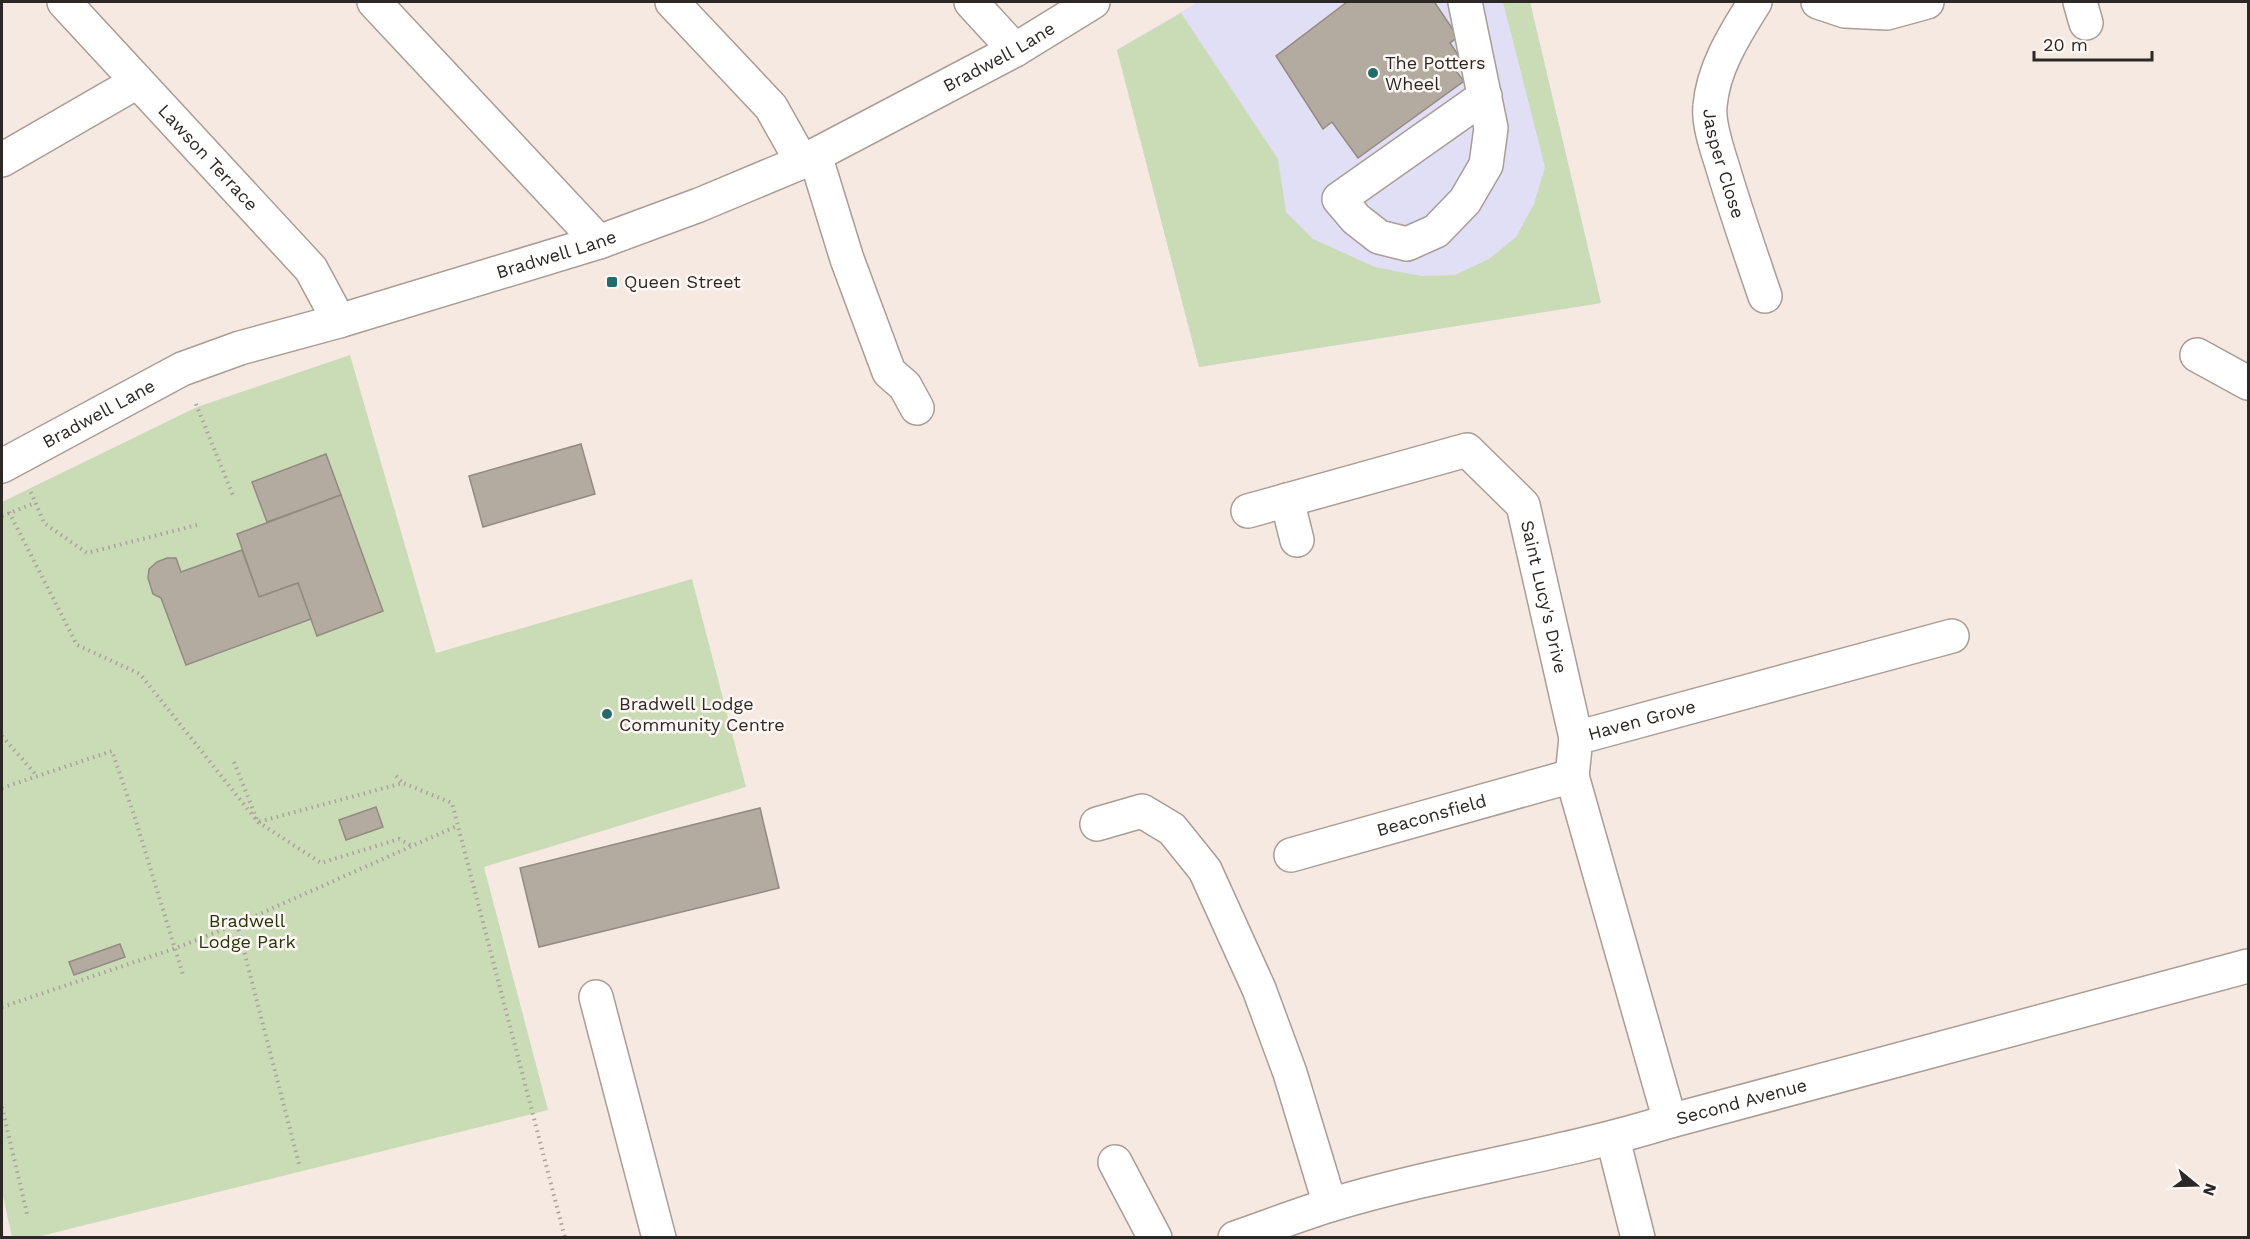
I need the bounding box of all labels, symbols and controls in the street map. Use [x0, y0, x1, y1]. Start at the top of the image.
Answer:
street label: Bradwell Lane [939, 17, 1058, 96]
scale bar [2034, 24, 2152, 62]
text: 20 m [2043, 34, 2088, 55]
place label: The Potters Wheel [1385, 52, 1485, 94]
marker: The Potters Wheel [1366, 66, 1380, 80]
street label: Lawson Terrace [154, 100, 263, 215]
street label: Jasper Close [1700, 109, 1749, 221]
street label: Bradwell Lane [494, 226, 619, 283]
place label: Queen Street [624, 271, 741, 292]
marker: Queen Street [605, 275, 619, 289]
street label: Bradwell Lane [39, 375, 158, 452]
street label: Saint Lucy's Drive [1517, 518, 1572, 675]
place label: Bradwell Lodge Community Centre [619, 693, 785, 735]
street label: Haven Grove [1585, 695, 1698, 744]
marker: Bradwell Lodge Community Centre [600, 707, 614, 721]
street label: Beaconsfield [1374, 790, 1489, 840]
park label: Bradwell Lodge Park [198, 910, 296, 952]
street label: Second Avenue [1674, 1074, 1809, 1129]
north arrow [2166, 1155, 2226, 1215]
text: N [2199, 1181, 2221, 1198]

